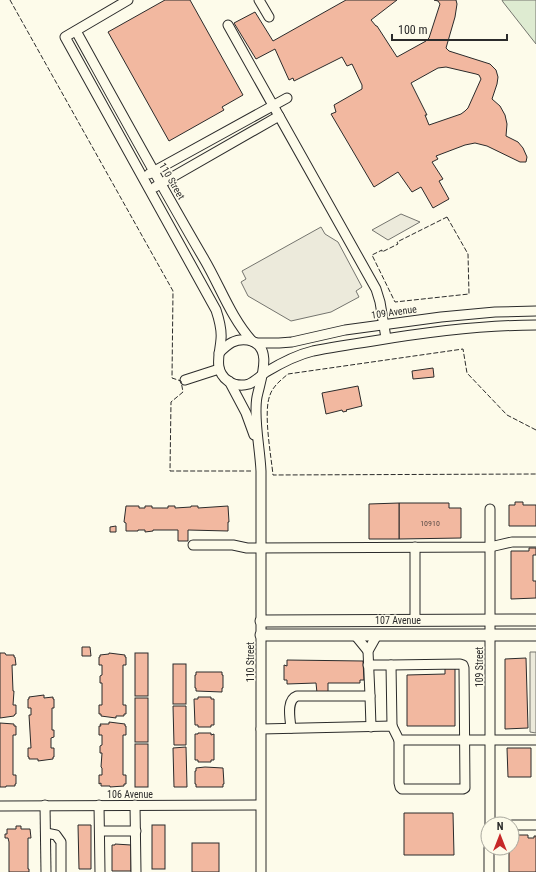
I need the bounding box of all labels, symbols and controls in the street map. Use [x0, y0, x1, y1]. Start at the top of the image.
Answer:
scale bar [392, 16, 507, 42]
text: 100 m [398, 23, 428, 37]
street label: 110 Street [157, 161, 187, 201]
street label: 109 Avenue [371, 303, 418, 321]
house number: 10910 [420, 519, 440, 528]
street label: 107 Avenue [375, 615, 421, 626]
street label: 110 Street [245, 642, 256, 682]
street label: 109 Street [474, 647, 485, 687]
street label: 106 Avenue [107, 789, 153, 800]
north arrow [480, 816, 520, 856]
text: N [497, 820, 504, 833]

